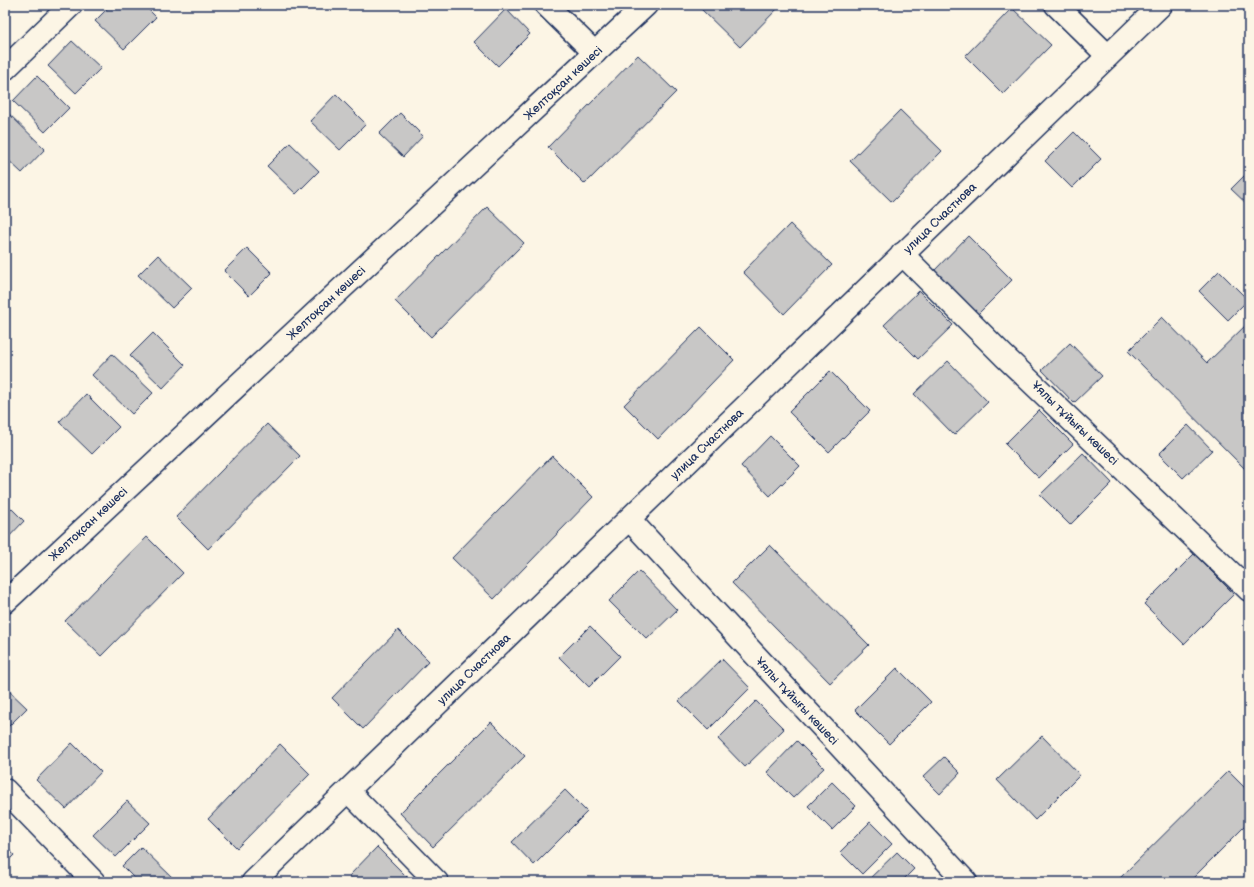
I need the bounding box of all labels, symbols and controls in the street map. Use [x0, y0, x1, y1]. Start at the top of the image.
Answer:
street label: Желтоқсан көшесі [521, 43, 606, 124]
street label: улица Счастнова [901, 180, 980, 257]
street label: Желтоқсан көшесі [284, 263, 369, 344]
street label: Ұялы тұйығы көшесі [1028, 378, 1121, 469]
street label: улица Счастнова [668, 406, 747, 483]
street label: Желтоқсан көшесі [46, 484, 131, 565]
street label: улица Счастнова [435, 631, 514, 708]
street label: Ұялы тұйығы көшесі [752, 654, 841, 748]

